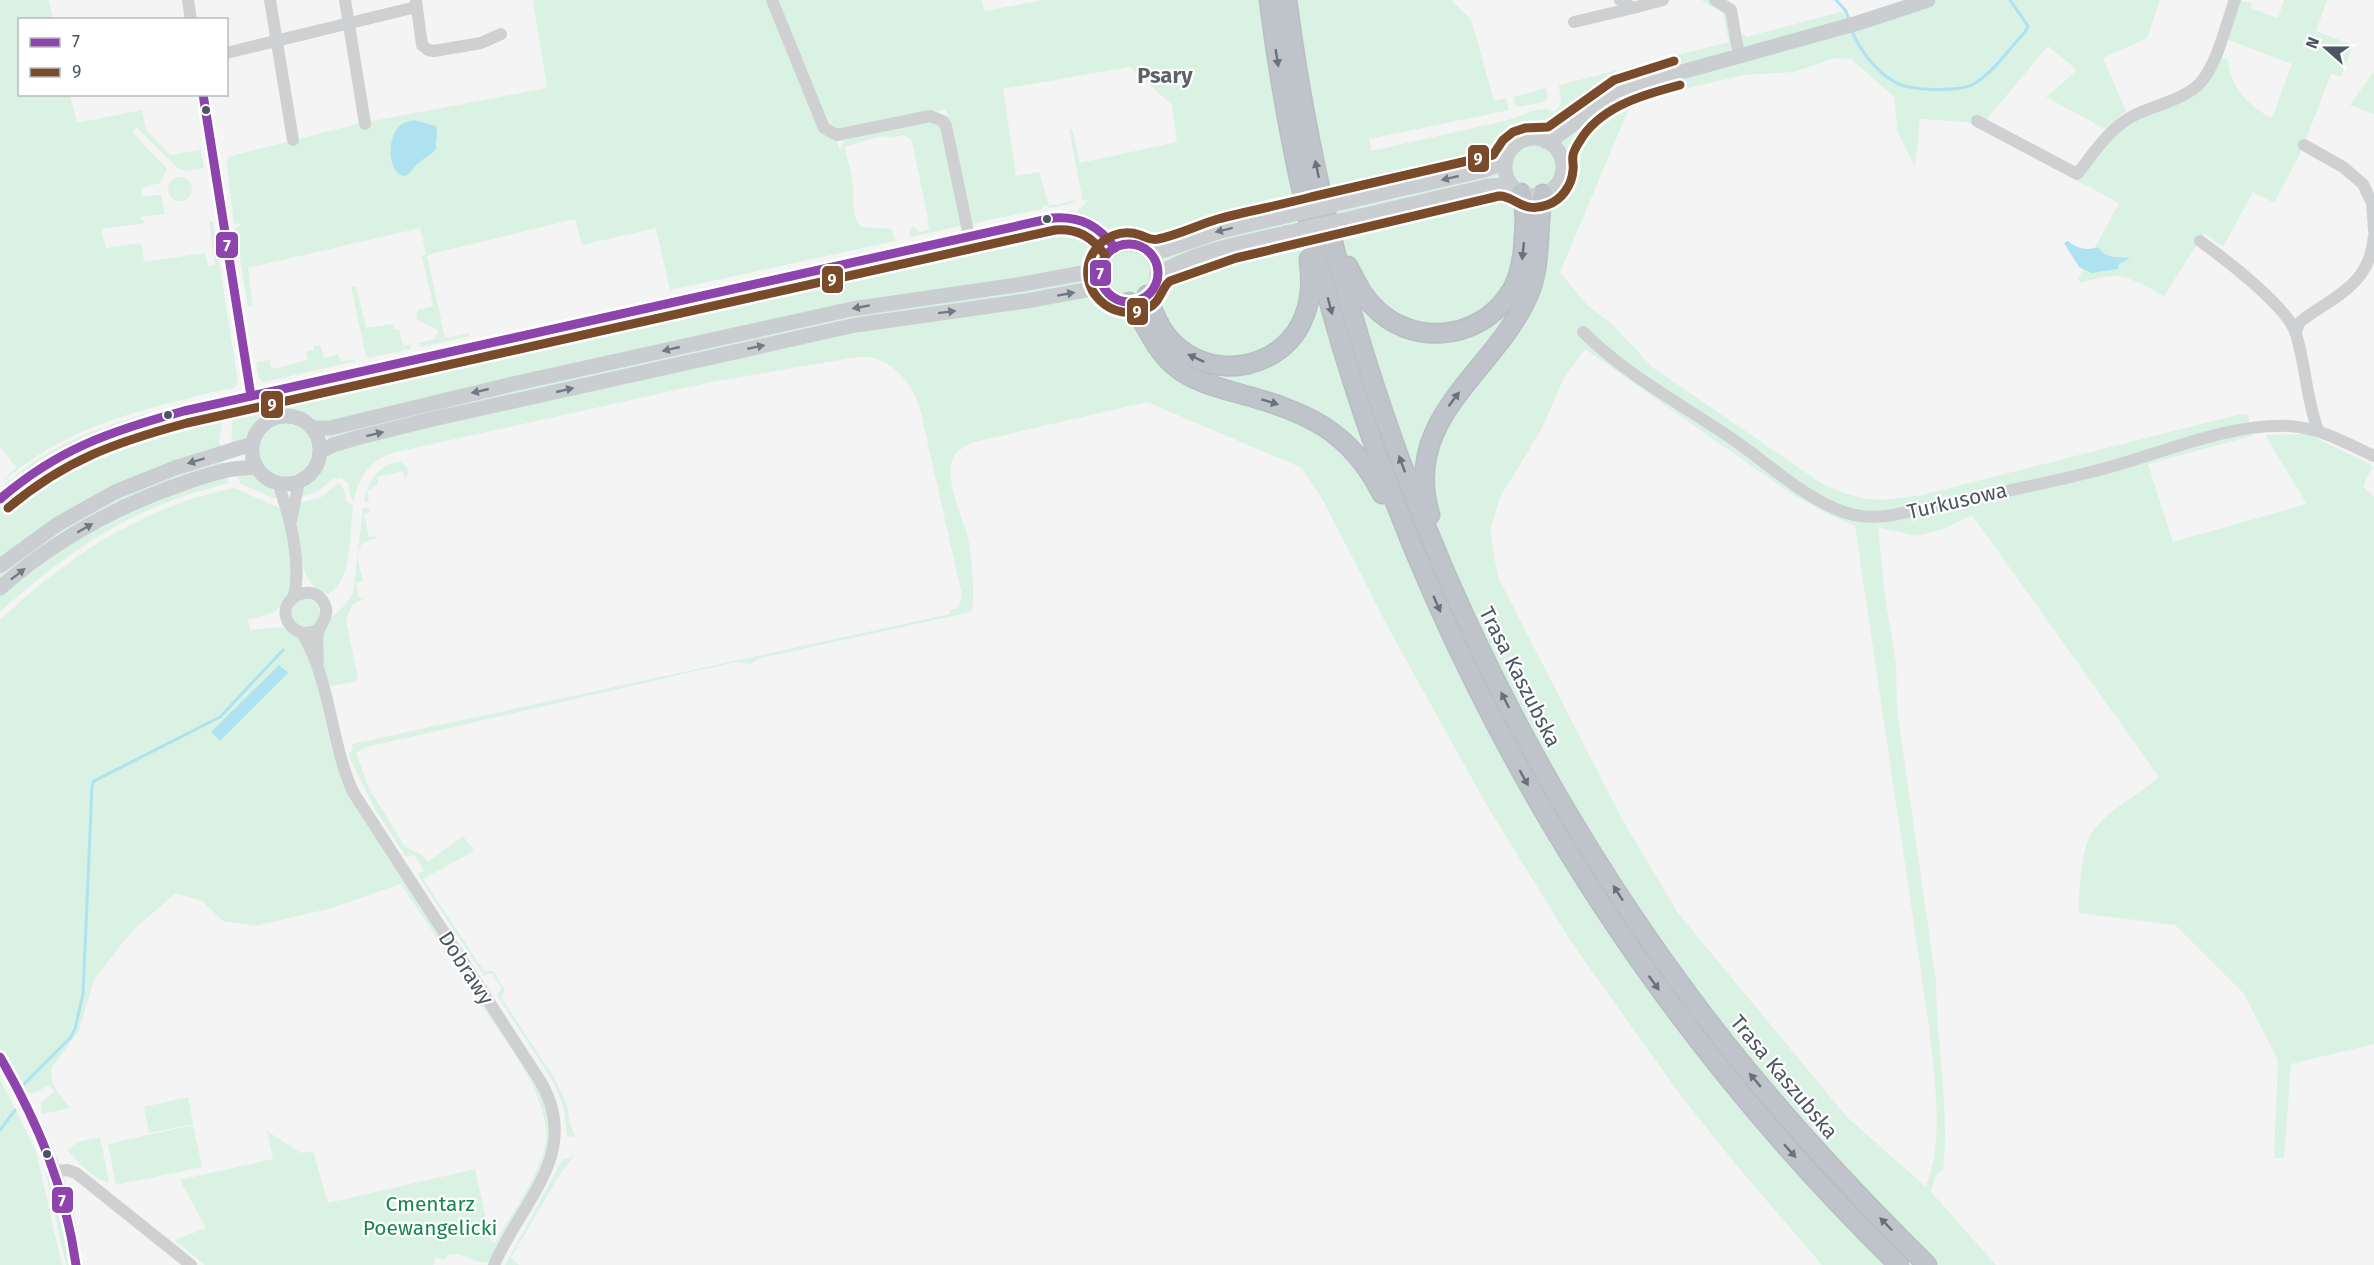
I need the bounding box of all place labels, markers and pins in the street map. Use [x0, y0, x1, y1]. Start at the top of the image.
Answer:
unlabelled marker [200, 104, 212, 116]
unlabelled marker [1041, 213, 1053, 225]
unlabelled marker [162, 409, 174, 421]
unlabelled marker [41, 1148, 53, 1160]

